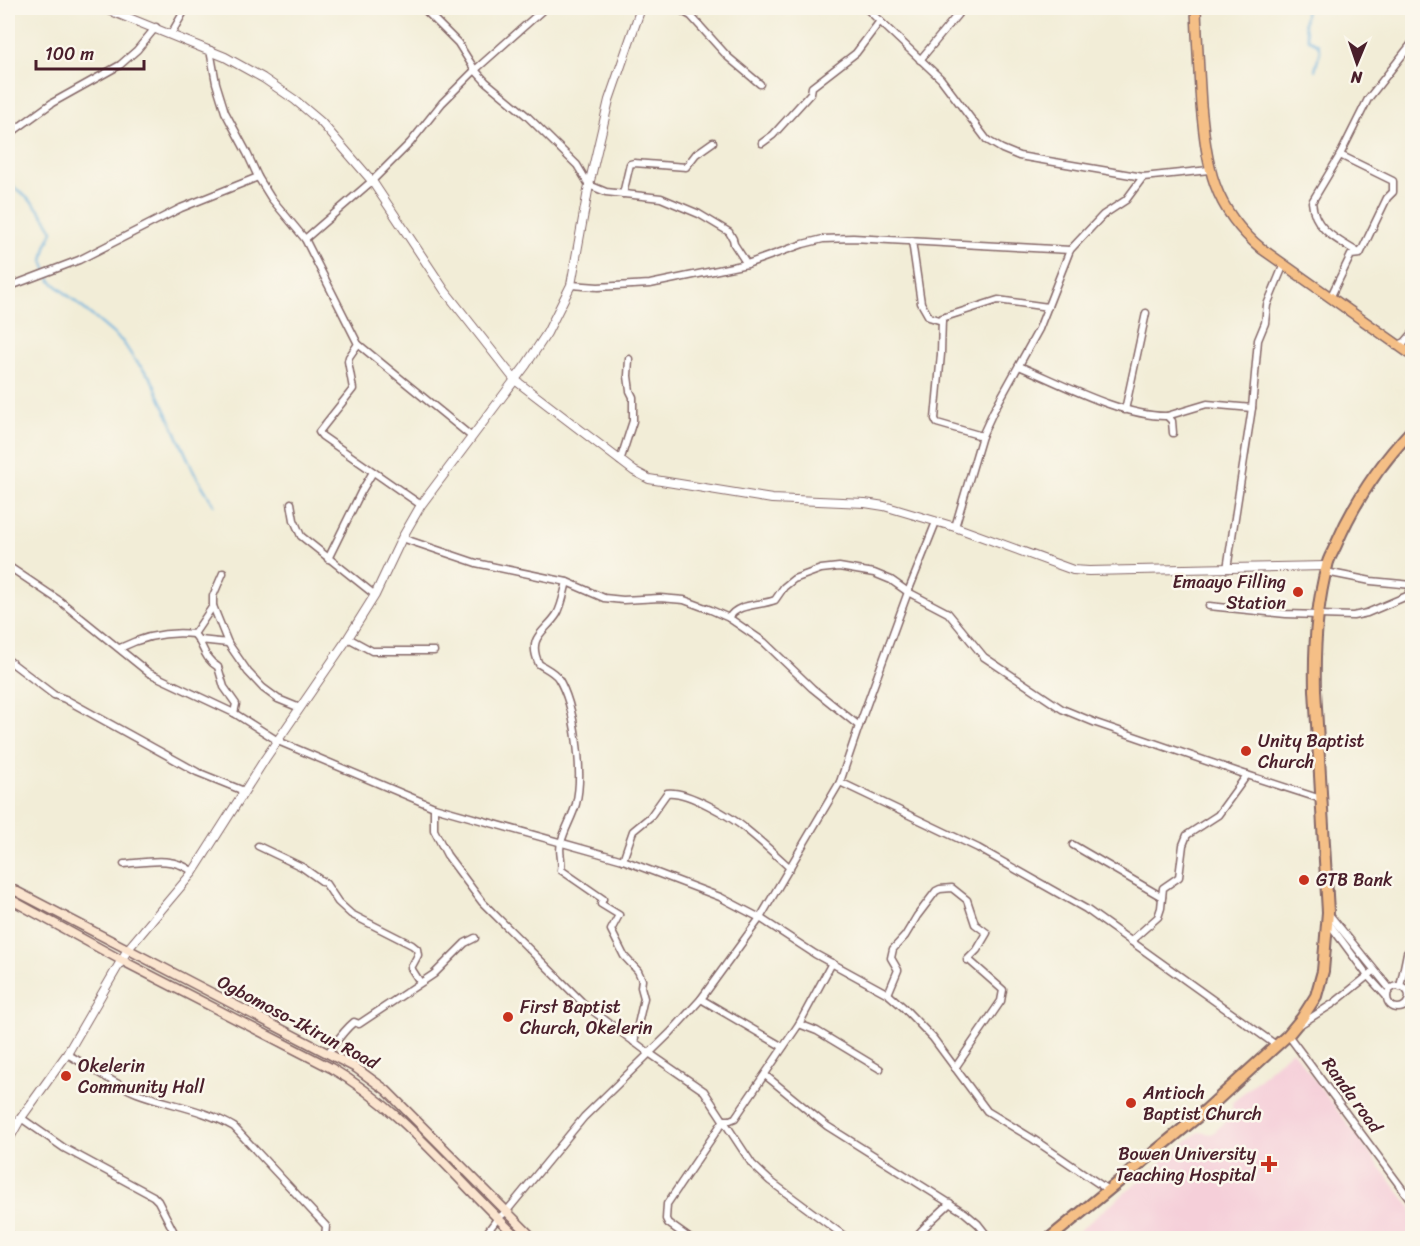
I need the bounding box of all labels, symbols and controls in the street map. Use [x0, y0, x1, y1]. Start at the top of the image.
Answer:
scale bar [36, 33, 144, 71]
north arrow [1327, 33, 1387, 93]
text: 100 m [45, 38, 94, 70]
text: N [1350, 63, 1364, 92]
place label: Emaayo Filling Station [1172, 566, 1286, 619]
marker: Emaayo Filling Station [1291, 585, 1305, 599]
place label: Unity Baptist Church [1258, 725, 1364, 778]
marker: Unity Baptist Church [1239, 744, 1253, 758]
place label: GTB Bank [1316, 864, 1393, 896]
marker: GTB Bank [1297, 873, 1311, 887]
street label: Ogbomoso-Ikirun Road [211, 966, 386, 1079]
place label: First Baptist Church, Okelerin [520, 991, 653, 1044]
marker: First Baptist Church, Okelerin [501, 1010, 515, 1024]
place label: Okelerin Community Hall [78, 1050, 205, 1103]
street label: Randa road [1313, 1050, 1392, 1141]
marker: Okelerin Community Hall [59, 1069, 73, 1083]
place label: Antioch Baptist Church [1142, 1077, 1262, 1130]
marker: Antioch Baptist Church [1124, 1096, 1138, 1110]
place label: Bowen University Teaching Hospital [1116, 1138, 1257, 1191]
marker: Bowen University Teaching Hospital [1260, 1155, 1278, 1173]

